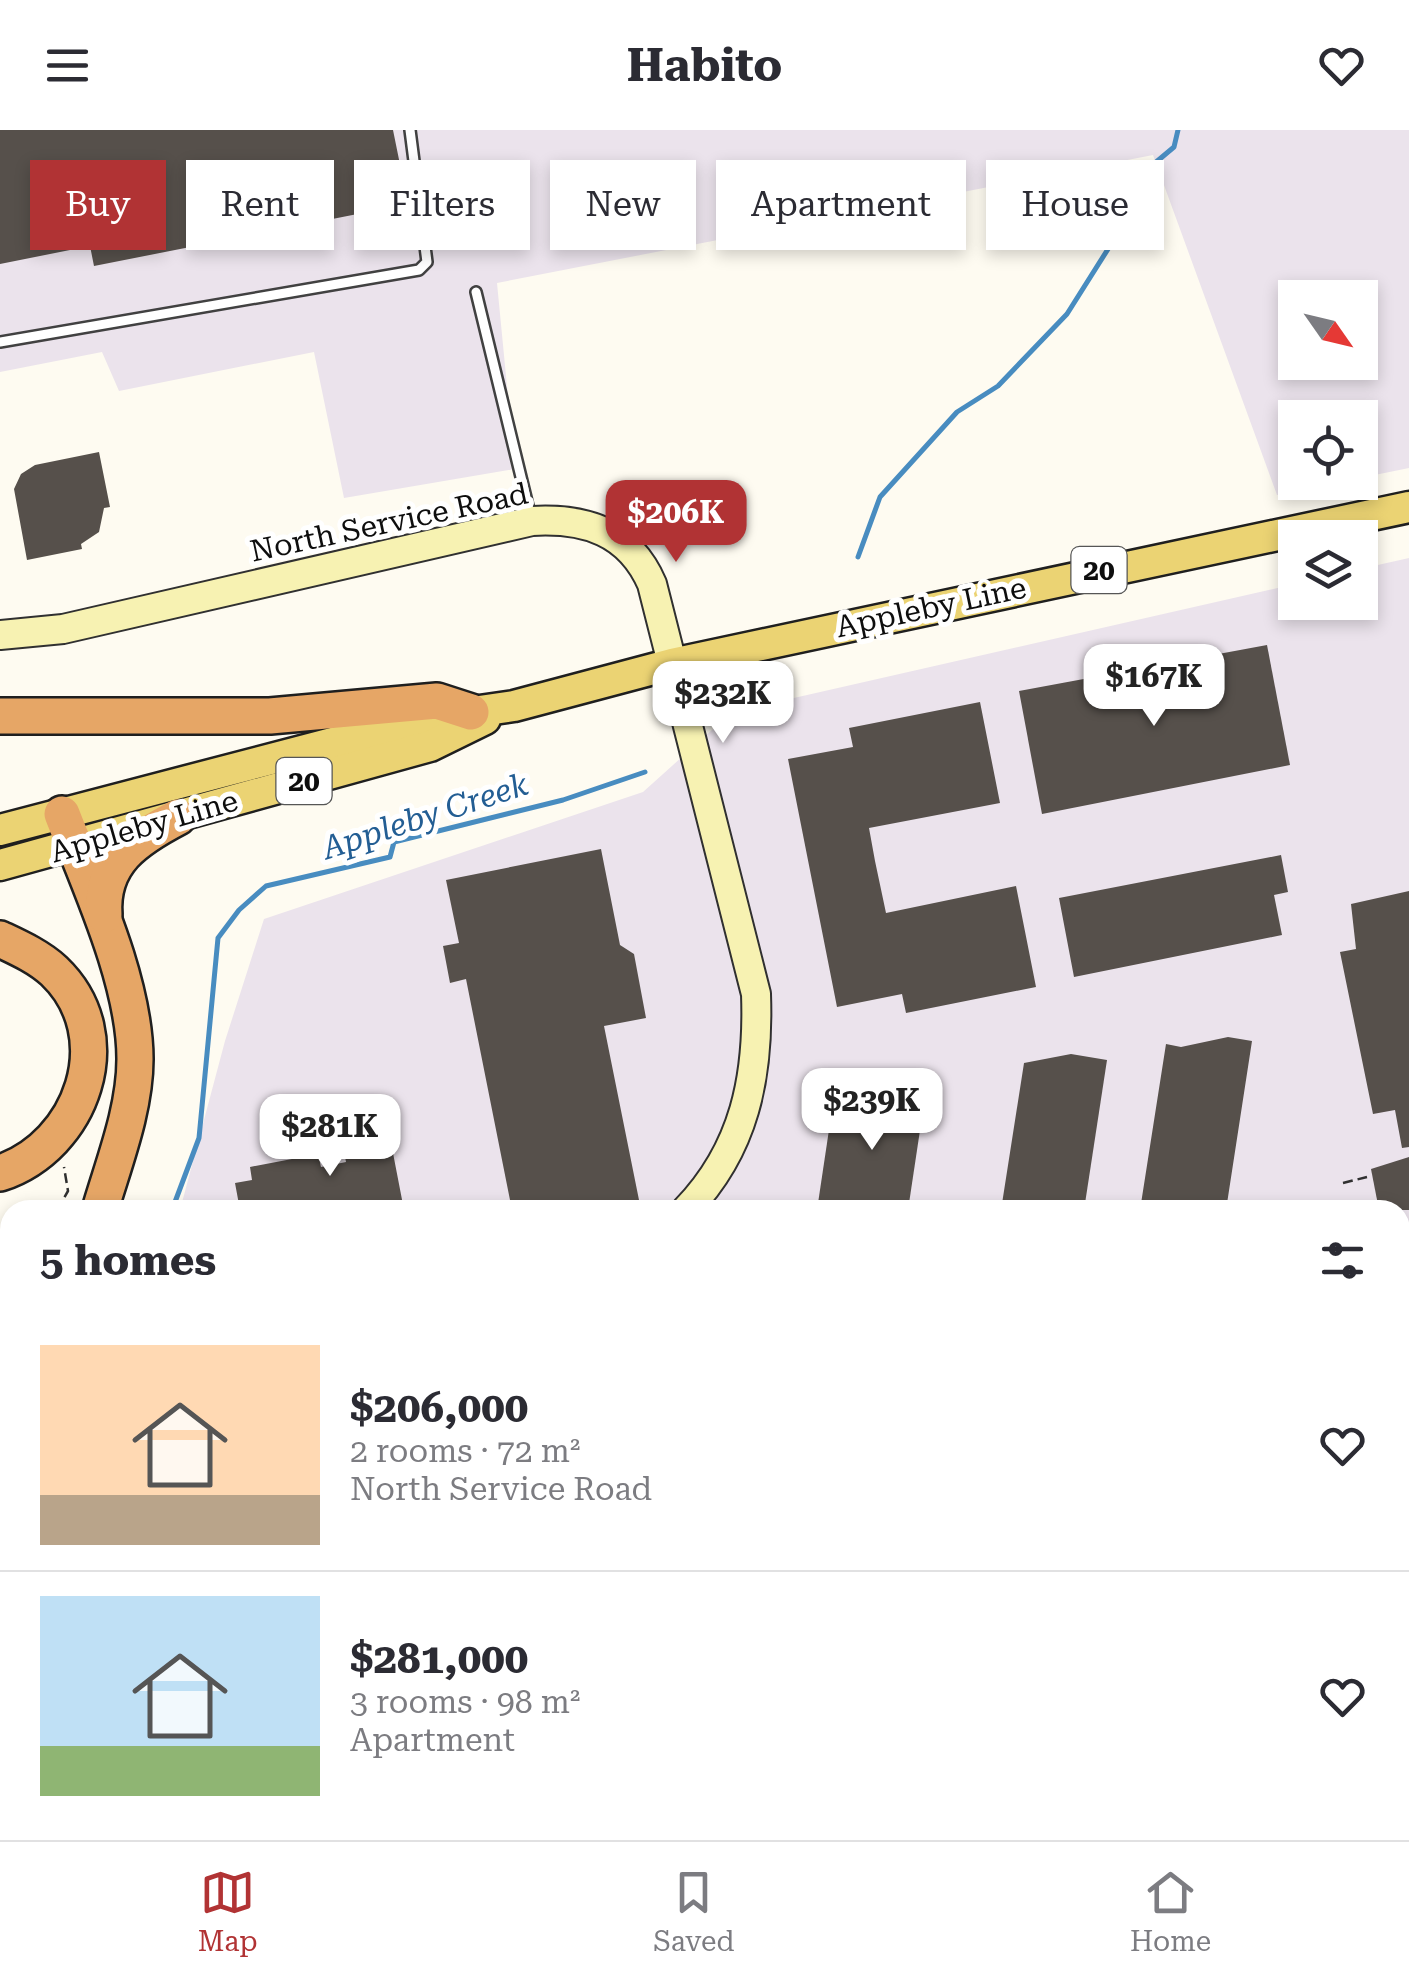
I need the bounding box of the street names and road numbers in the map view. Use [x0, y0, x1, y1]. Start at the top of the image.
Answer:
street label: North Service Road [247, 475, 531, 569]
road number: 20 [1072, 547, 1126, 593]
street label: Appleby Line [833, 570, 1029, 644]
road number: 20 [276, 758, 332, 804]
street label: Appleby Line [46, 783, 242, 869]

